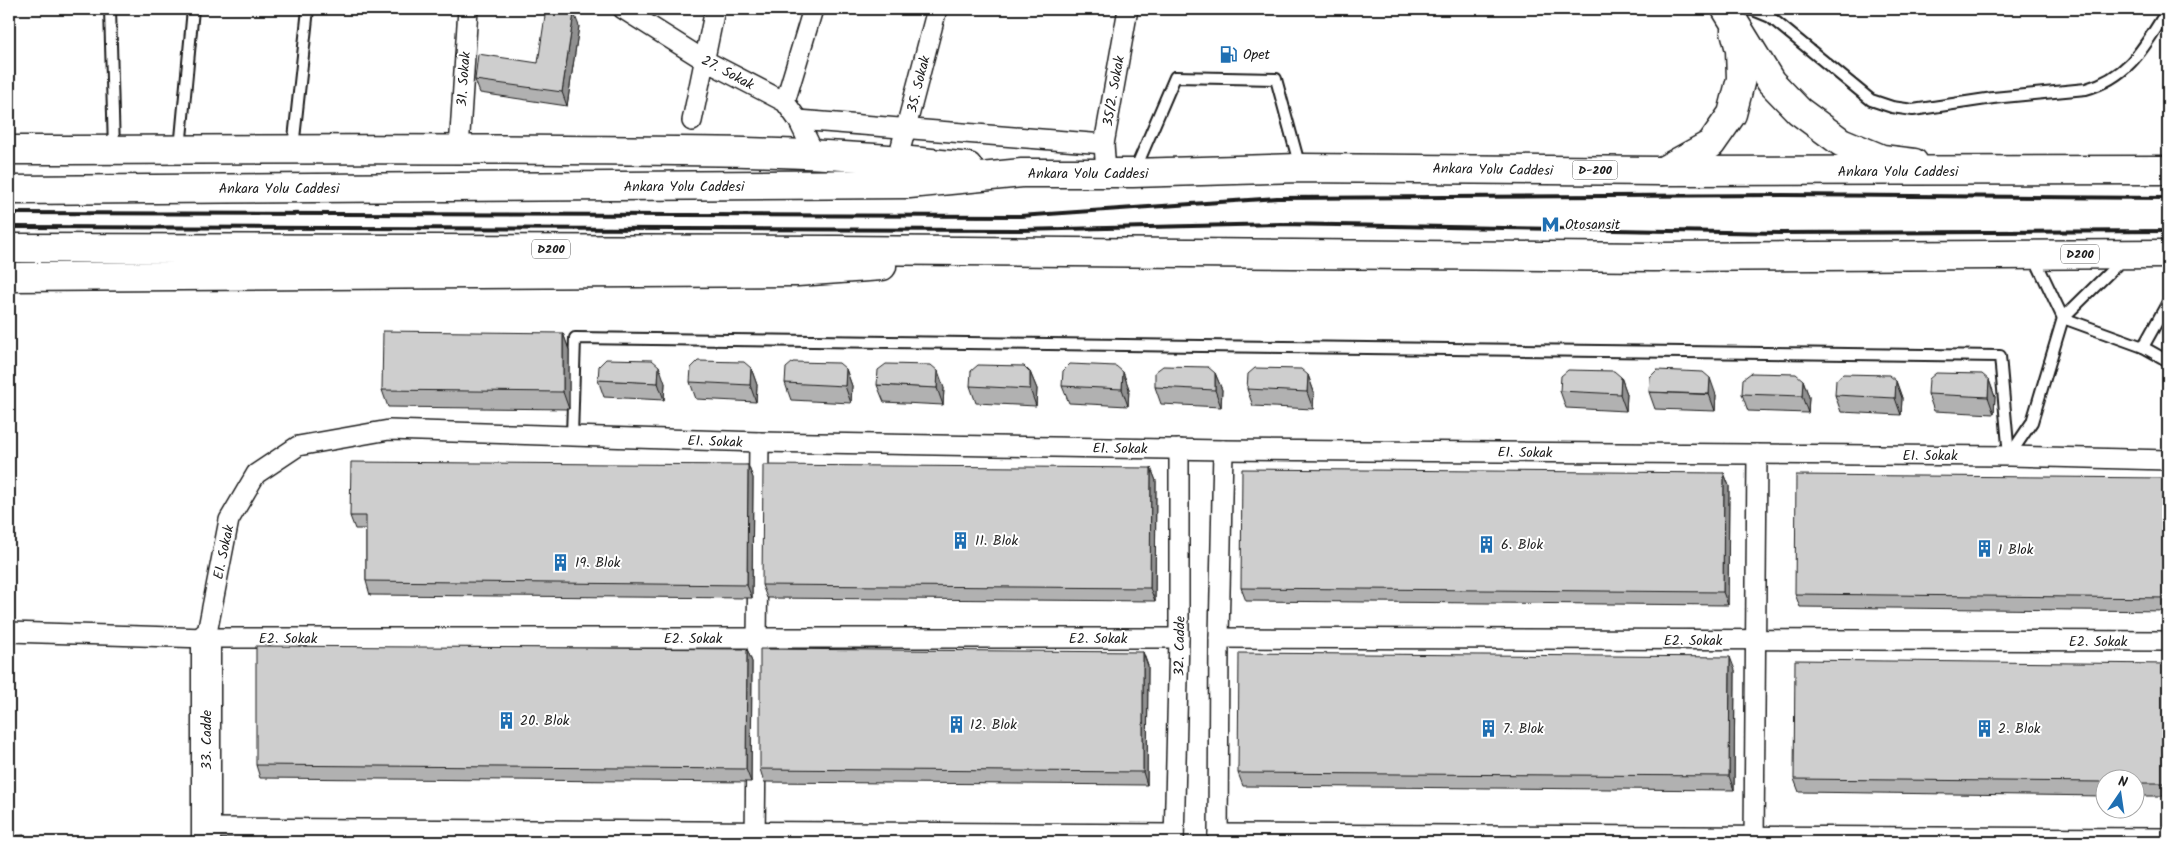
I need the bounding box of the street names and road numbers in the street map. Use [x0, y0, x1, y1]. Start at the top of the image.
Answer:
street label: 27. Sokak [697, 50, 758, 96]
street label: 31. Sokak [451, 51, 477, 107]
street label: 35. Sokak [901, 53, 937, 115]
street label: 35/2. Sokak [1097, 54, 1131, 128]
street label: Ankara Yolu Caddesi [1432, 158, 1554, 182]
road number: D-200 [1572, 160, 1618, 180]
street label: Ankara Yolu Caddesi [1838, 161, 1959, 183]
street label: Ankara Yolu Caddesi [1028, 163, 1149, 185]
street label: Ankara Yolu Caddesi [624, 176, 745, 198]
street label: Ankara Yolu Caddesi [219, 178, 340, 200]
road number: D200 [532, 240, 570, 258]
road number: D200 [2061, 244, 2099, 264]
street label: E1. Sokak [687, 430, 743, 454]
street label: E1. Sokak [1092, 438, 1148, 460]
street label: E1. Sokak [1497, 442, 1553, 464]
street label: E1. Sokak [1903, 445, 1958, 467]
street label: E1. Sokak [208, 523, 241, 581]
street label: 32. Cadde [1168, 615, 1192, 676]
street label: E2. Sokak [259, 628, 318, 650]
street label: E2. Sokak [664, 628, 723, 650]
street label: E2. Sokak [1069, 628, 1128, 650]
street label: E2. Sokak [1664, 630, 1723, 652]
street label: E2. Sokak [2069, 631, 2128, 653]
street label: 33. Cadde [196, 709, 218, 770]

